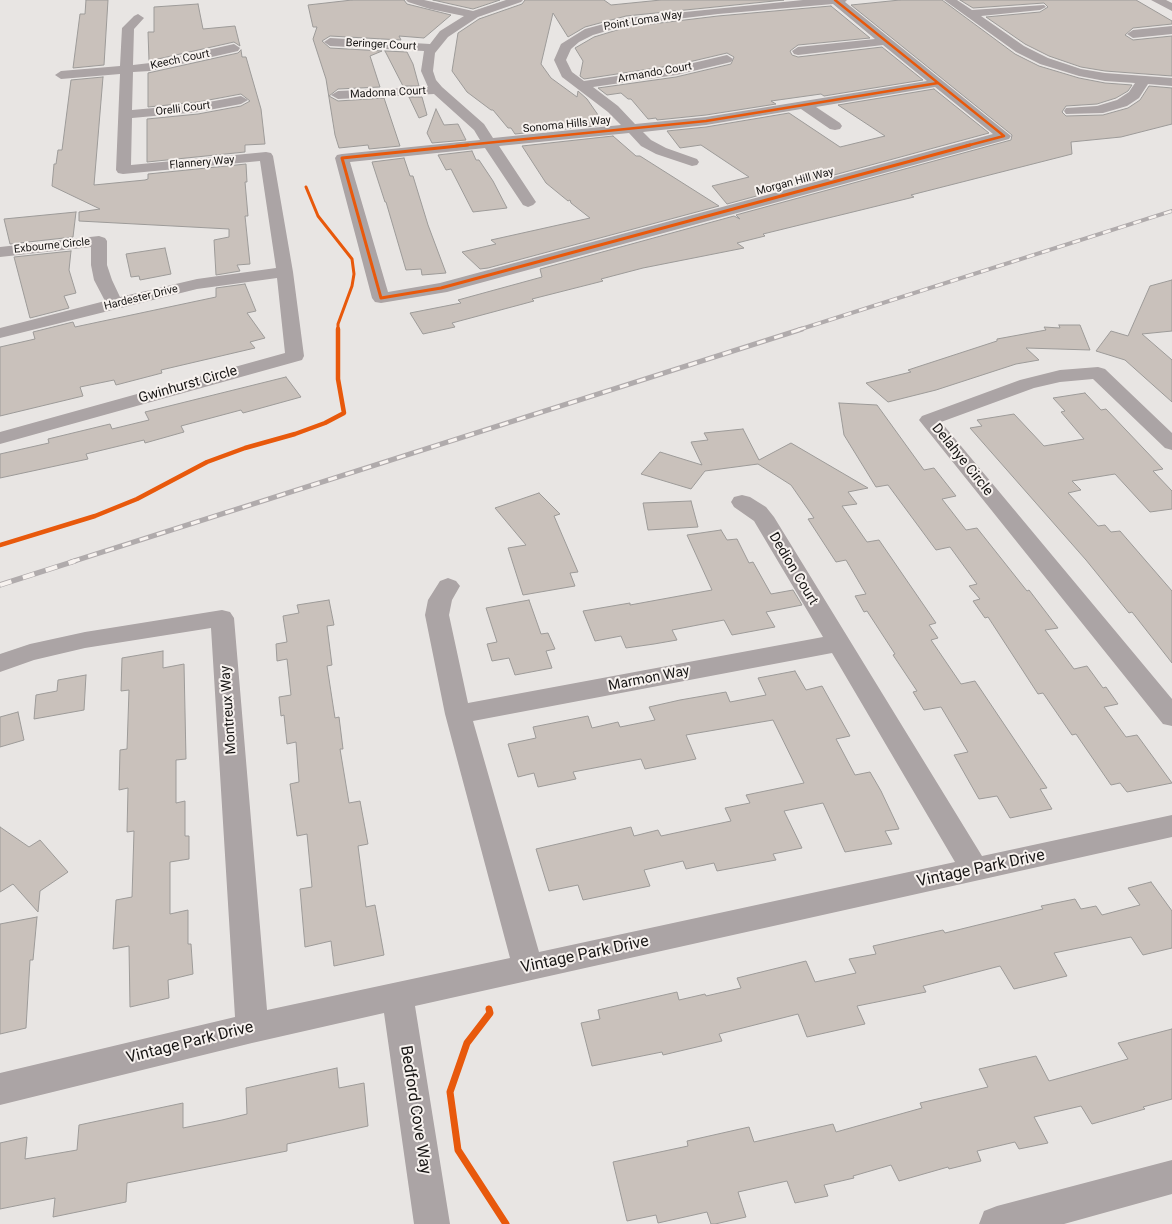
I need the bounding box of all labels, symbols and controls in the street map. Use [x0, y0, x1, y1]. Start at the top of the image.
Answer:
street label: Point Loma Way [603, 8, 683, 34]
street label: Beringer Court [345, 37, 417, 53]
street label: Keech Court [149, 47, 211, 73]
street label: Armando Court [617, 60, 693, 86]
street label: Madonna Court [350, 84, 426, 102]
street label: Orelli Court [155, 99, 211, 119]
street label: Sonoma Hills Way [522, 114, 612, 136]
street label: Flannery Way [169, 154, 235, 172]
street label: Morgan Hill Way [755, 165, 835, 199]
street label: Exbourne Circle [13, 235, 91, 257]
street label: Hardester Drive [103, 282, 179, 314]
street label: Gwinhurst Circle [137, 363, 239, 407]
street label: Delahye Circle [928, 420, 996, 500]
street label: Dedion Court [765, 530, 821, 608]
street label: Marmon Way [607, 663, 691, 695]
street label: Montreux Way [218, 665, 240, 755]
street label: Vintage Park Drive [915, 846, 1047, 892]
street label: Vintage Park Drive [519, 932, 651, 978]
street label: Vintage Park Drive [124, 1018, 256, 1068]
street label: Bedford Cove Way [395, 1044, 435, 1176]

